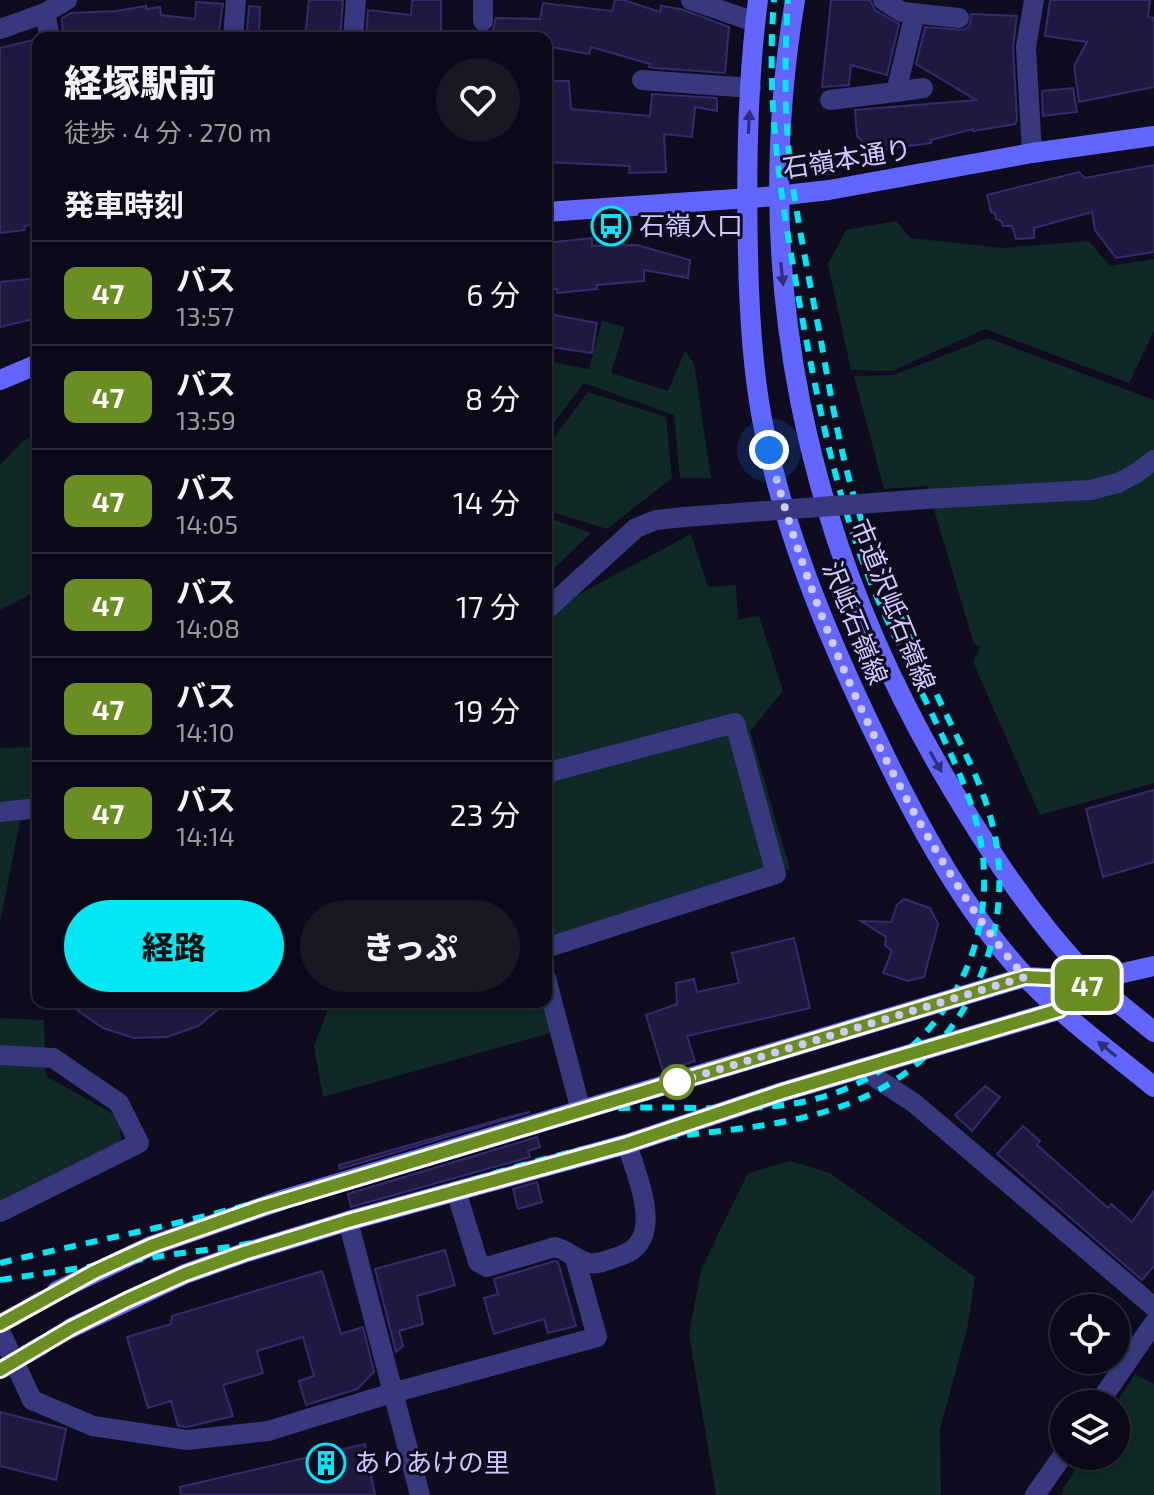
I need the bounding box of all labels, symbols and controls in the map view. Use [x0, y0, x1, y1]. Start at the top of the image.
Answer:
button: heart [436, 58, 520, 142]
text: 経塚駅前 [64, 59, 216, 105]
one-way arrow [743, 109, 756, 134]
text: 徒歩 · 4 分 · 270 m [64, 116, 271, 147]
street label: 石嶺本通り [780, 132, 913, 183]
text: 発車時刻 [64, 186, 184, 222]
bus stop icon: 石嶺入口 [590, 205, 632, 247]
place label: 石嶺入口 [639, 209, 743, 240]
text: バス [176, 261, 236, 297]
one-way arrow [775, 262, 788, 287]
text: 47 [92, 276, 124, 310]
text: 6 分 [466, 276, 520, 312]
text: 13:57 [176, 300, 234, 331]
text: バス [176, 365, 236, 401]
text: 47 [92, 380, 124, 414]
text: 8 分 [465, 380, 520, 416]
text: 13:59 [176, 404, 236, 435]
your location [749, 430, 789, 470]
text: バス [176, 469, 236, 505]
text: 47 [92, 484, 124, 518]
text: 14 分 [453, 484, 520, 520]
text: 14:05 [176, 508, 238, 539]
street label: 市道沢岻石嶺線 [844, 515, 942, 695]
street label: 沢岻石嶺線 [816, 557, 894, 689]
text: バス [176, 573, 236, 609]
text: 47 [92, 588, 124, 622]
text: 17 分 [456, 588, 520, 624]
text: 14:08 [176, 612, 240, 643]
text: バス [176, 677, 236, 713]
text: 47 [92, 692, 124, 726]
text: 19 分 [454, 692, 520, 728]
text: 14:10 [176, 716, 235, 747]
one-way arrow [929, 751, 943, 773]
text: バス [176, 781, 236, 817]
text: 47 [92, 796, 124, 830]
text: 23 分 [450, 796, 520, 832]
text: 14:14 [176, 820, 235, 851]
button: 経路 [64, 900, 284, 992]
button: きっぷ [300, 900, 520, 992]
line badge: 47 [1051, 959, 1123, 1011]
text: 47 [1071, 968, 1103, 1002]
one-way arrow [1097, 1041, 1117, 1057]
unlabelled marker [660, 1065, 694, 1099]
map controls [1050, 1294, 1130, 1470]
button: locate [1050, 1294, 1130, 1374]
button: layers [1050, 1390, 1130, 1470]
building icon: ありあけの里 [305, 1442, 347, 1484]
place label: ありあけの里 [354, 1446, 510, 1477]

